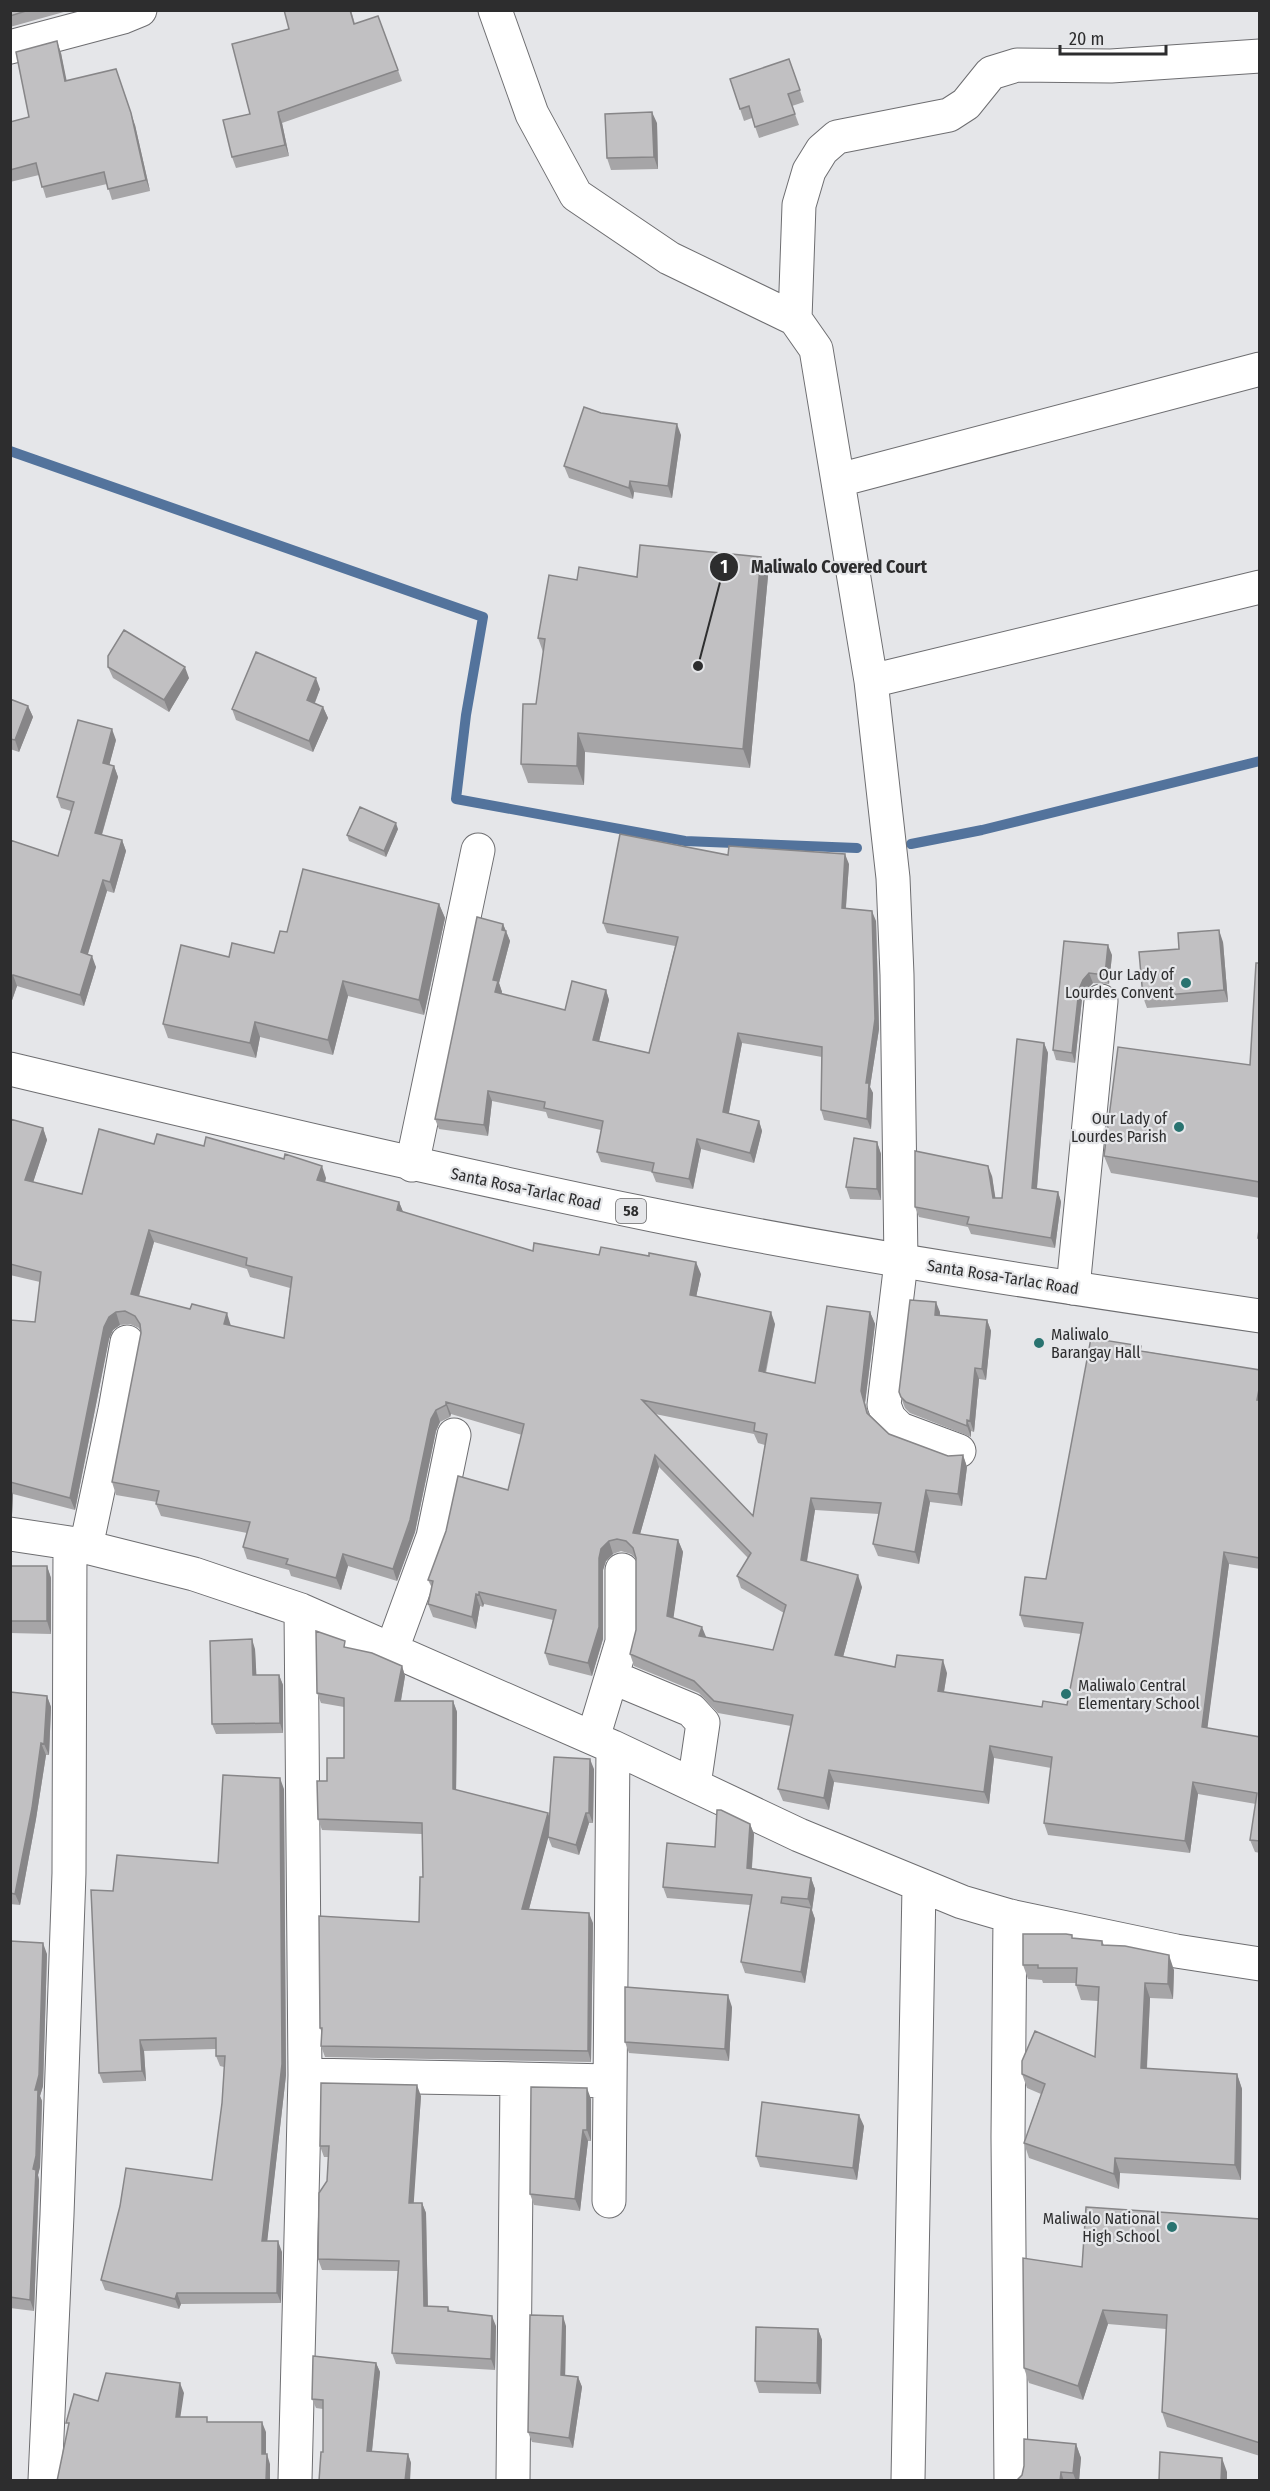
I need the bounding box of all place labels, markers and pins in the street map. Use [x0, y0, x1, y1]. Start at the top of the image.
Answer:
callout: Maliwalo Covered Court [709, 549, 939, 585]
place label: Our Lady of Lourdes Convent [1065, 965, 1175, 1002]
marker: Our Lady of Lourdes Convent [1179, 976, 1193, 990]
place label: Our Lady of Lourdes Parish [1071, 1109, 1168, 1146]
marker: Our Lady of Lourdes Parish [1172, 1120, 1186, 1134]
place label: Maliwalo Barangay Hall [1051, 1325, 1141, 1362]
marker: Maliwalo Barangay Hall [1032, 1336, 1046, 1350]
place label: Maliwalo Central Elementary School [1078, 1676, 1200, 1713]
marker: Maliwalo Central Elementary School [1059, 1687, 1073, 1701]
place label: Maliwalo National High School [1043, 2209, 1160, 2246]
marker: Maliwalo National High School [1165, 2220, 1179, 2234]

